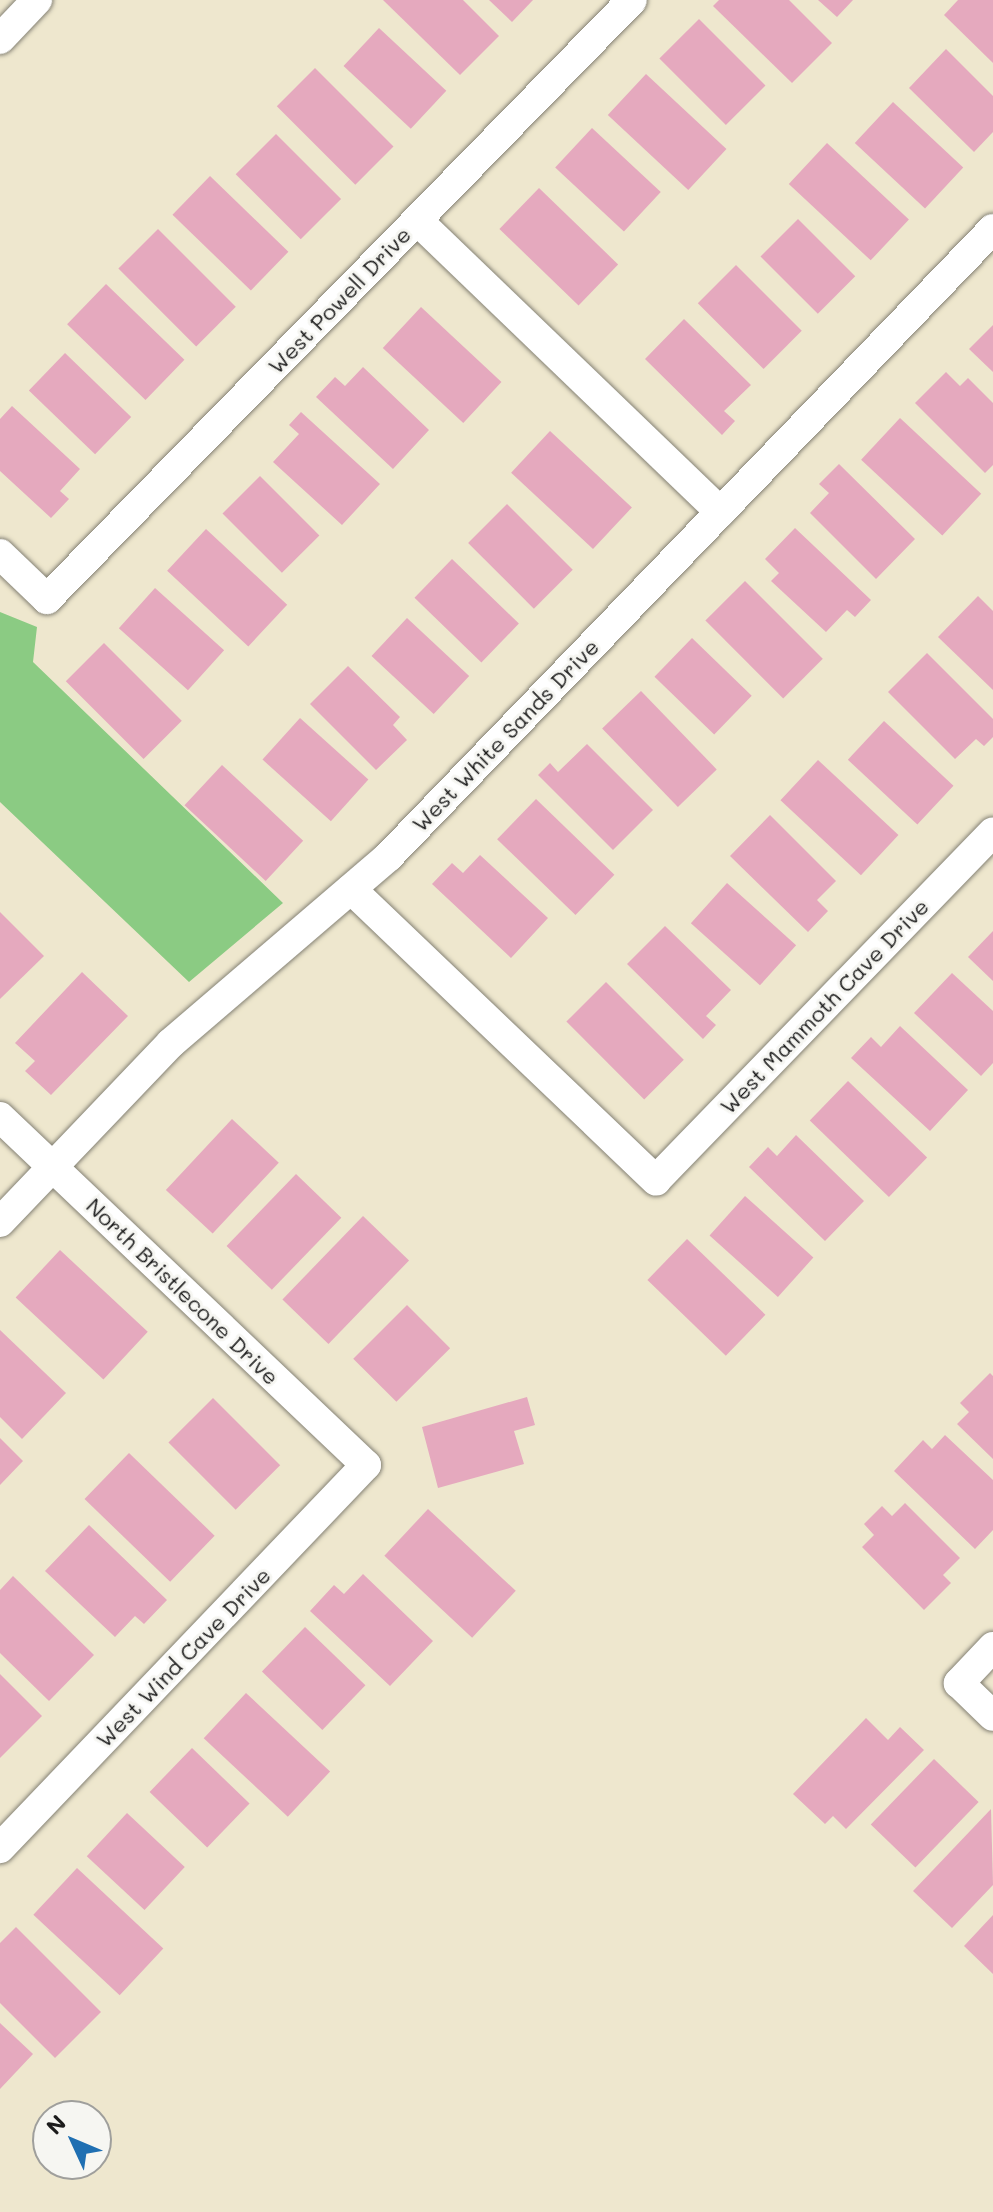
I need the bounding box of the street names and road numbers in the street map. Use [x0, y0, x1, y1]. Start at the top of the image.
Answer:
street label: West Powell Drive [262, 221, 416, 379]
street label: West White Sands Drive [406, 633, 604, 837]
street label: West Mammoth Cave Drive [714, 893, 934, 1119]
street label: North Bristlecone Drive [81, 1192, 285, 1390]
street label: West Wind Cave Drive [90, 1562, 276, 1752]

